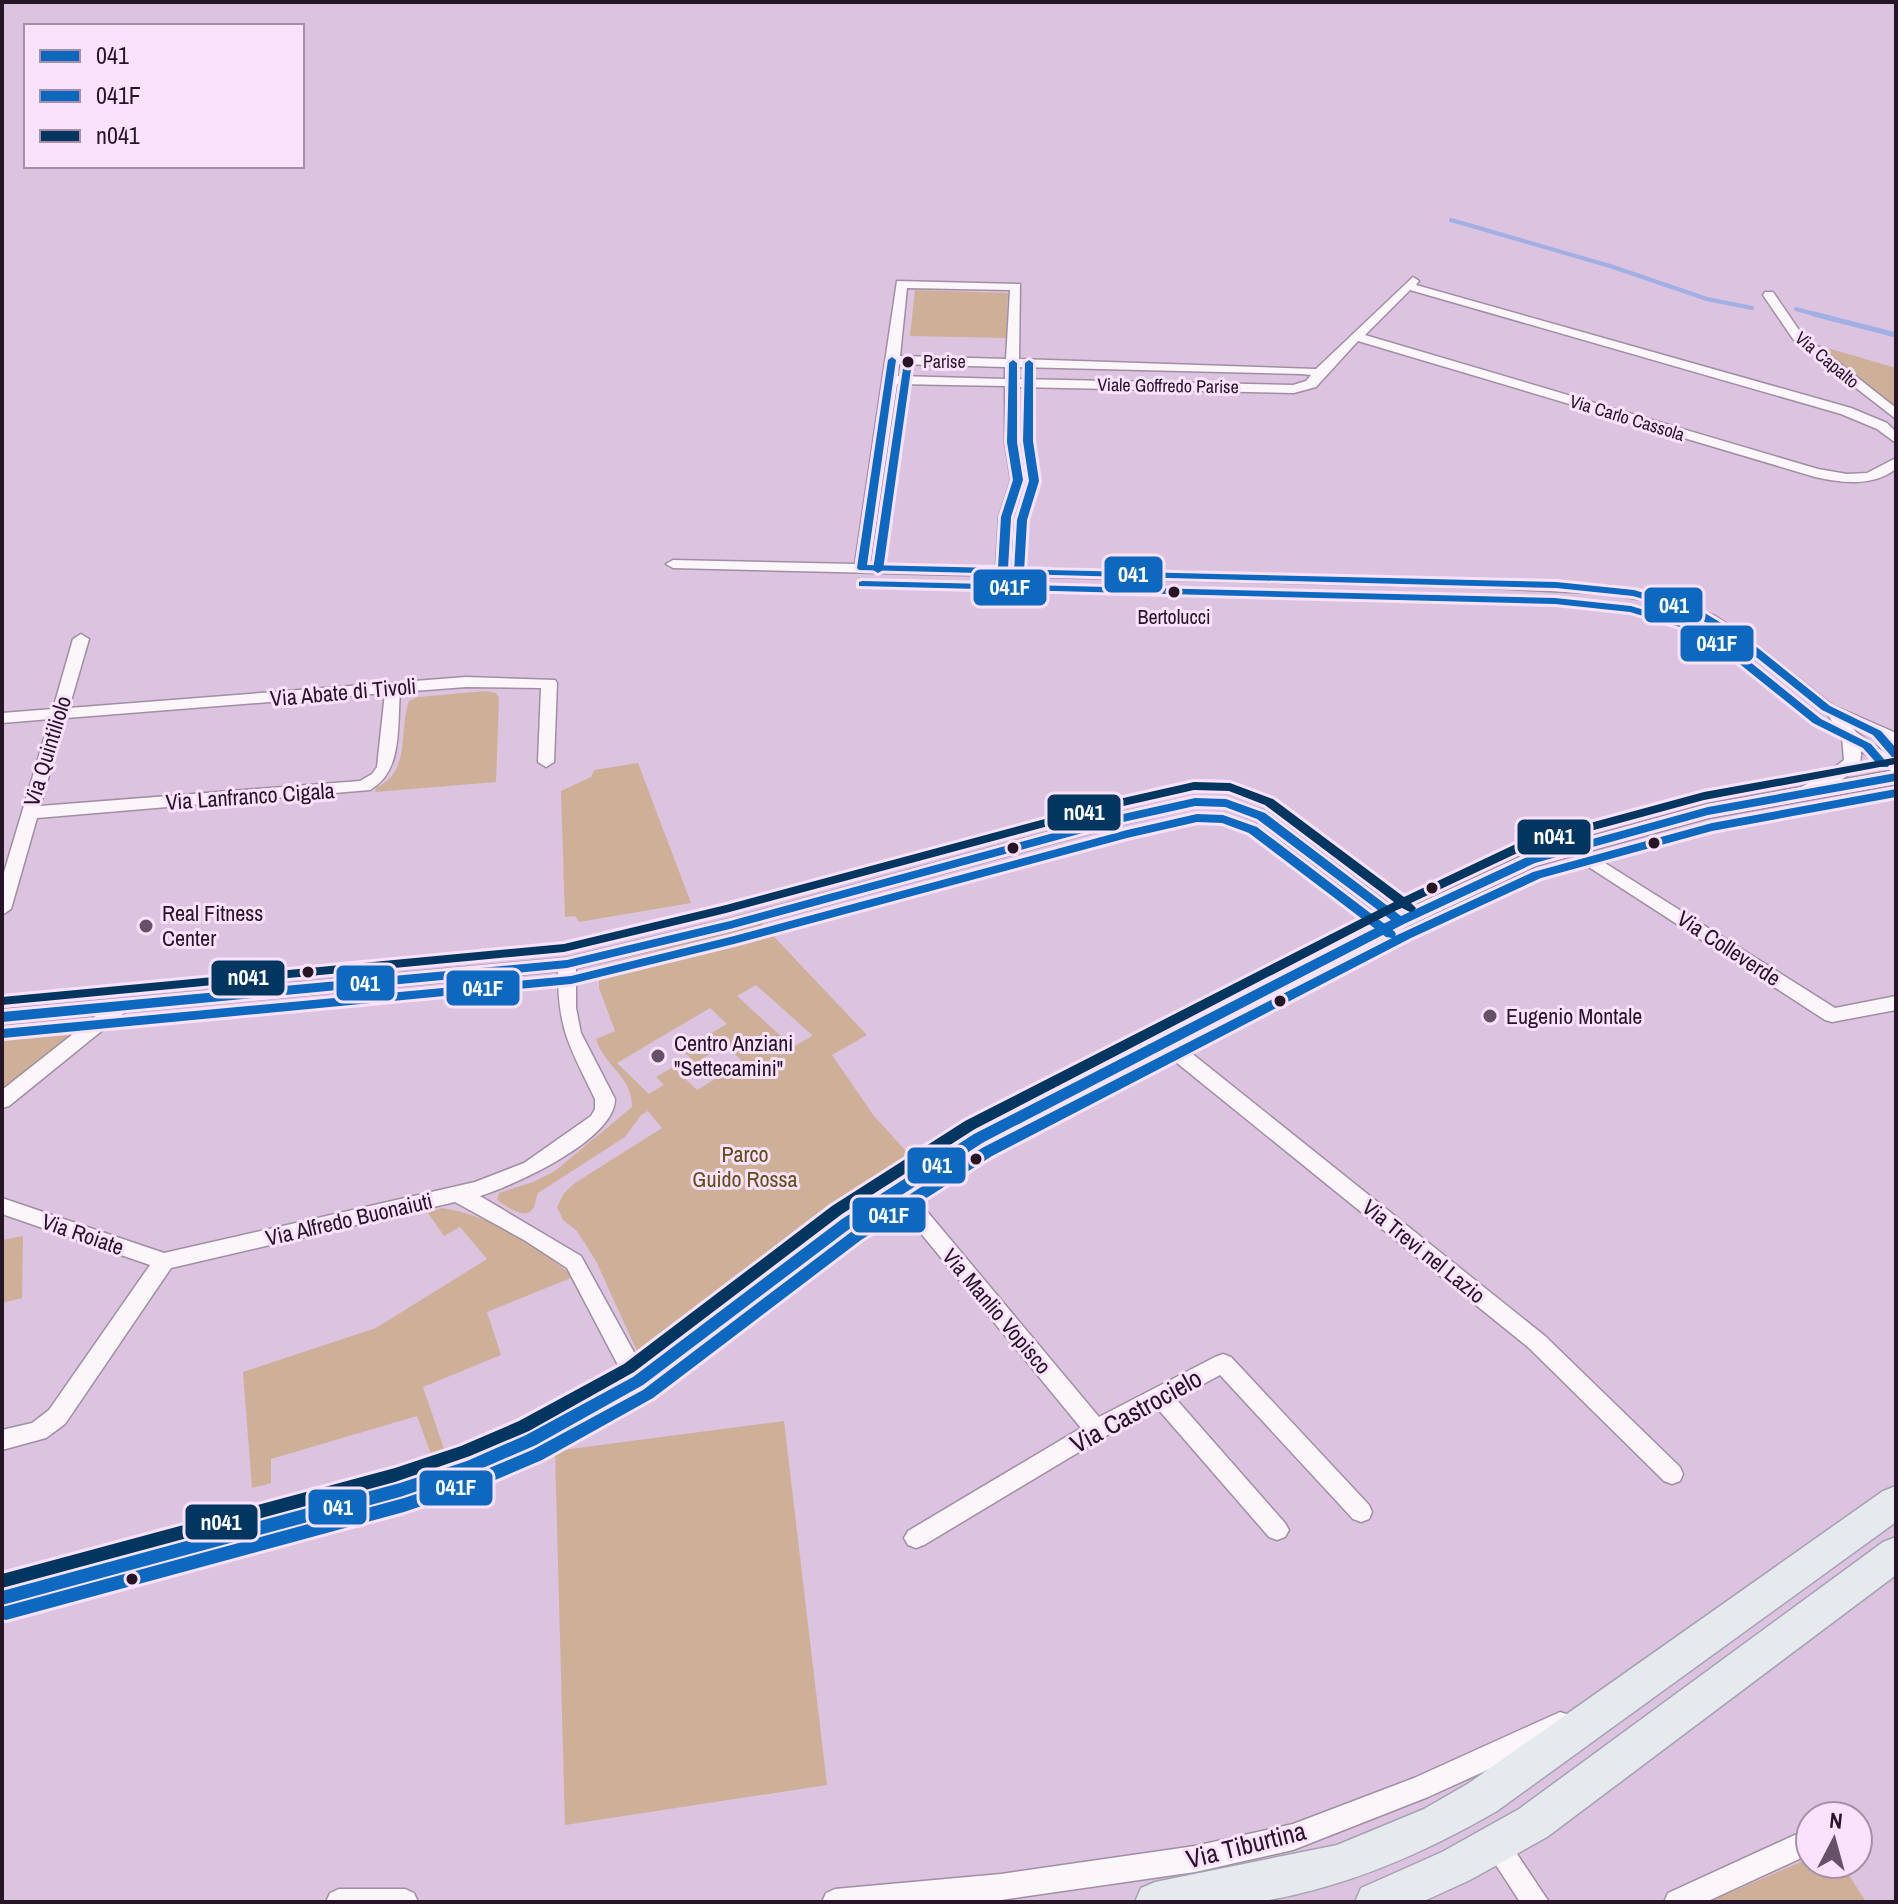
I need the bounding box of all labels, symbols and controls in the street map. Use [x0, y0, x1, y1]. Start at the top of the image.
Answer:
legend [24, 24, 304, 168]
text: 041 [96, 39, 129, 71]
text: 041F [96, 79, 141, 111]
text: n041 [96, 119, 140, 151]
street label: Via Capalto [1790, 325, 1865, 394]
place label: Parise [923, 349, 966, 374]
marker: Parise [900, 354, 916, 370]
street label: Viale Goffredo Parise [1097, 372, 1239, 399]
street label: Via Carlo Cassola [1567, 388, 1688, 447]
line badge: 041 [1103, 555, 1164, 594]
text: 041 [1118, 559, 1149, 589]
line badge: 041F [972, 568, 1048, 607]
text: 041F [989, 572, 1031, 602]
marker: Bertolucci [1166, 584, 1182, 600]
line badge: 041 [1643, 586, 1704, 624]
text: 041 [1659, 590, 1690, 620]
place label: Bertolucci [1138, 603, 1210, 630]
line badge: 041F [1679, 624, 1755, 663]
text: 041F [1696, 628, 1738, 658]
street label: Via Abate di Tivoli [269, 671, 417, 713]
street label: Via Quintiliolo [16, 692, 78, 810]
street label: Via Lanfranco Cigala [165, 775, 335, 817]
line badge: n041 [1046, 793, 1122, 832]
text: n041 [1063, 797, 1106, 827]
line badge: n041 [1516, 818, 1592, 856]
text: n041 [1533, 821, 1576, 851]
unlabelled marker [1646, 835, 1662, 851]
unlabelled marker [1005, 840, 1021, 856]
unlabelled marker [1424, 880, 1440, 896]
place label: Real Fitness Center [162, 898, 263, 953]
street label: Via Colleverde [1671, 903, 1787, 993]
marker: Real Fitness Center [137, 917, 155, 935]
line badge: n041 [210, 959, 286, 997]
text: n041 [227, 962, 270, 992]
unlabelled marker [300, 964, 316, 980]
line badge: 041 [335, 964, 396, 1002]
text: 041 [350, 968, 381, 998]
line badge: 041F [445, 969, 521, 1007]
text: 041F [462, 973, 504, 1003]
unlabelled marker [1272, 993, 1288, 1009]
place label: Eugenio Montale [1506, 1001, 1642, 1031]
marker: Eugenio Montale [1481, 1007, 1499, 1025]
place label: Centro Anziani "Settecamini" [674, 1028, 793, 1083]
marker: Centro Anziani "Settecamini" [649, 1047, 667, 1065]
park label: Parco Guido Rossa [692, 1139, 798, 1194]
line badge: 041 [906, 1146, 967, 1185]
text: 041 [922, 1150, 953, 1180]
unlabelled marker [968, 1151, 984, 1167]
street label: Via Alfredo Buonaiuti [263, 1185, 435, 1253]
street label: Via Trevi nel Lazio [1356, 1192, 1492, 1310]
line badge: 041F [851, 1196, 927, 1234]
text: 041F [868, 1200, 910, 1230]
street label: Via Roiate [38, 1206, 128, 1262]
street label: Via Manlio Vopisco [936, 1242, 1058, 1380]
street label: Via Castrocielo [1064, 1360, 1208, 1461]
line badge: 041F [418, 1469, 494, 1507]
text: 041F [435, 1472, 477, 1502]
line badge: 041 [307, 1488, 368, 1526]
text: 041 [323, 1492, 354, 1522]
line badge: n041 [184, 1503, 259, 1541]
text: n041 [200, 1507, 243, 1537]
unlabelled marker [124, 1571, 140, 1587]
north arrow [1794, 1800, 1874, 1880]
text: N [1828, 1805, 1844, 1836]
street label: Via Tiburtina [1182, 1813, 1309, 1876]

